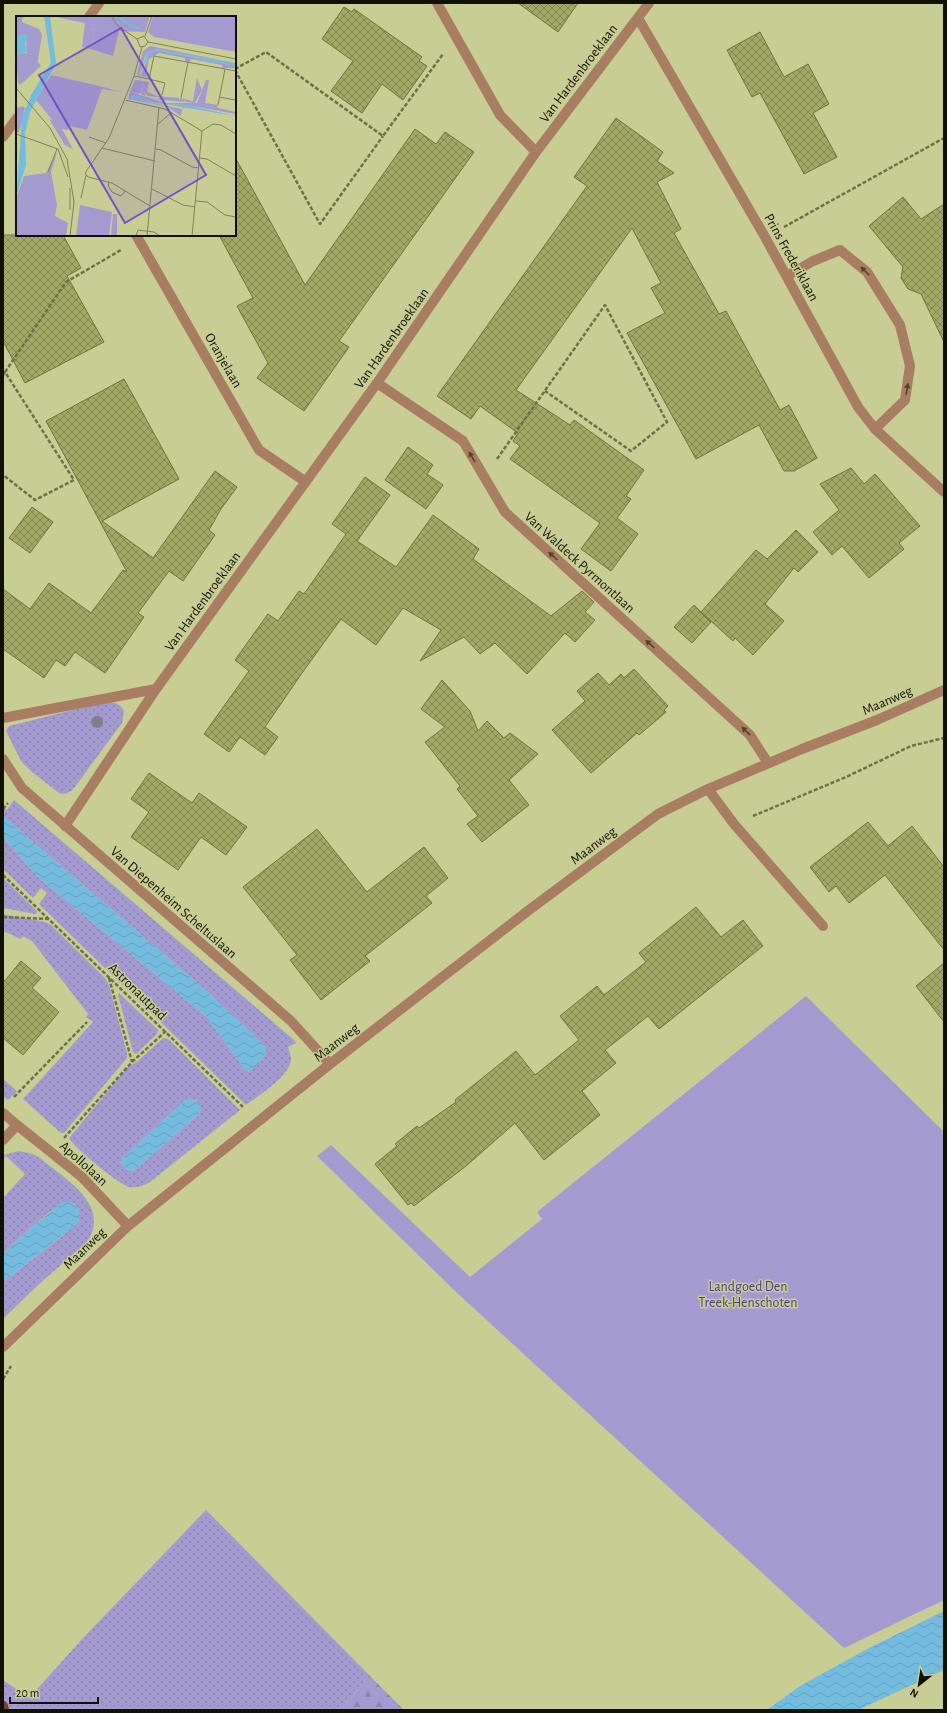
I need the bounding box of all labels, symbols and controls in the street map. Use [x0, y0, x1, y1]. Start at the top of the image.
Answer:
inset map [16, 16, 236, 236]
street label: Van Hardenbroeklaan [537, 22, 620, 125]
street label: Prins Frederiklaan [761, 211, 821, 304]
one-way arrow [860, 266, 870, 276]
street label: Van Hardenbroeklaan [352, 286, 432, 391]
street label: Oranjelaan [202, 331, 244, 390]
one-way arrow [904, 383, 910, 395]
one-way arrow [468, 451, 475, 463]
street label: Van Waldeck Pyrmontlaan [521, 510, 637, 616]
street label: Van Hardenbroeklaan [162, 549, 243, 654]
one-way arrow [548, 552, 559, 561]
one-way arrow [645, 639, 655, 648]
street label: Maanweg [860, 684, 915, 718]
one-way arrow [741, 726, 751, 736]
street label: Maanweg [568, 824, 619, 867]
street label: Van Diepenheim Scheltuslaan [107, 844, 239, 961]
street label: Astronautpad [105, 961, 169, 1023]
street label: Maanweg [311, 1021, 362, 1065]
street label: Apollolaan [57, 1139, 110, 1189]
street label: Maanweg [61, 1225, 109, 1272]
park label: Landgoed Den Treek-Henschoten [699, 1280, 797, 1310]
north arrow [899, 1665, 939, 1705]
scale bar [10, 1679, 98, 1705]
text: 20 m [16, 1687, 39, 1699]
text: N [908, 1687, 920, 1700]

